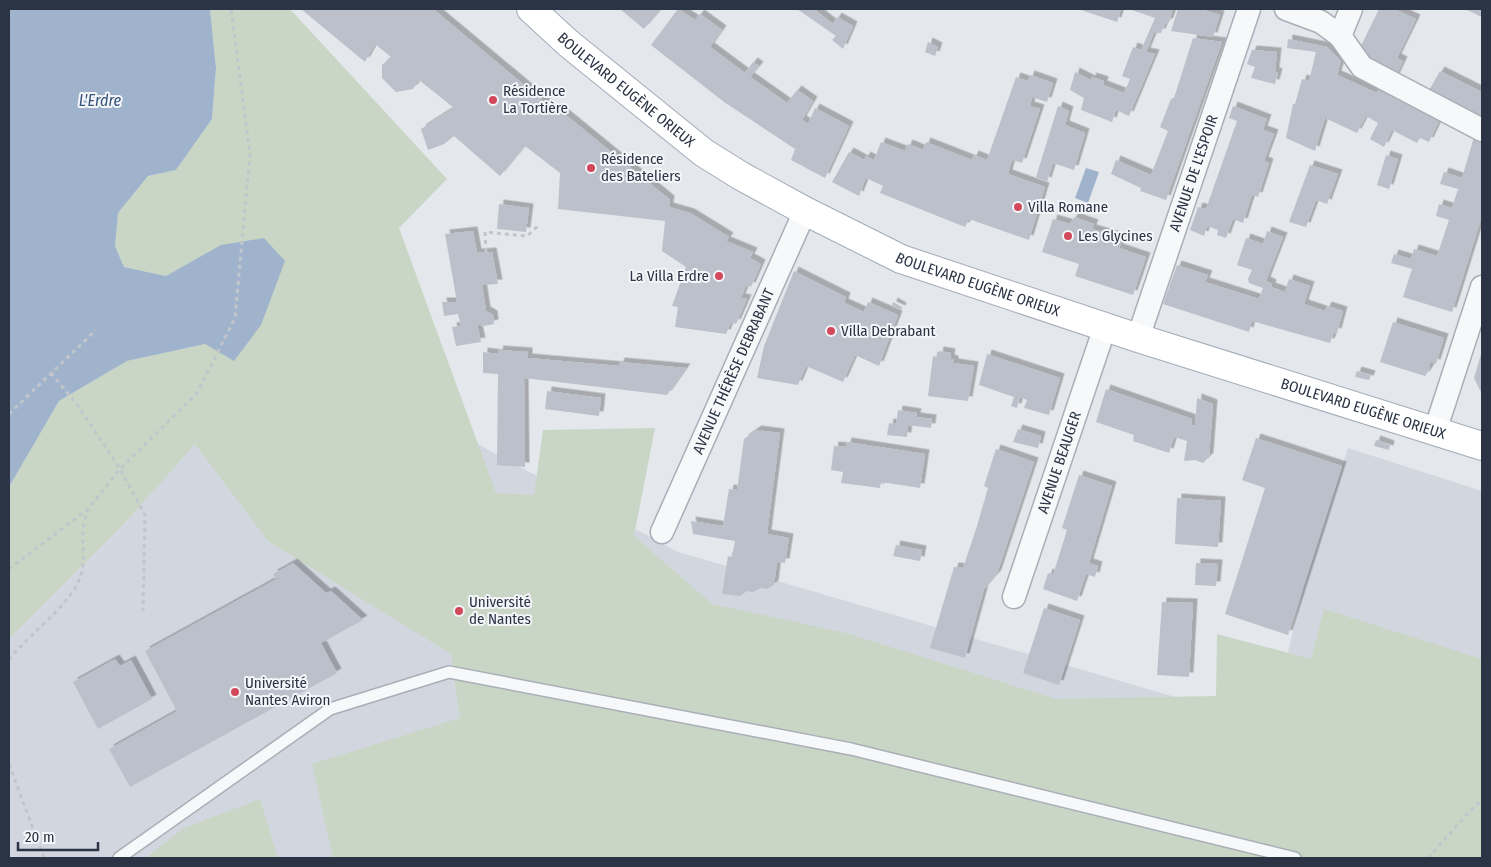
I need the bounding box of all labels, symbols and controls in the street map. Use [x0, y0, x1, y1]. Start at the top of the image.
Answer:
street label: BOULEVARD EUGÈNE ORIEUX [554, 29, 699, 151]
place label: Résidence La Tortière [503, 82, 568, 117]
water label: L'Erdre [79, 91, 122, 110]
marker: Résidence La Tortière [487, 94, 499, 106]
street label: AVENUE DE L'ESPOIR [1166, 112, 1222, 234]
place label: Résidence des Bateliers [601, 150, 681, 185]
marker: Résidence des Bateliers [585, 162, 597, 174]
place label: Villa Romane [1028, 198, 1108, 216]
marker: Villa Romane [1012, 201, 1024, 213]
place label: Les Glycines [1078, 227, 1153, 245]
marker: Les Glycines [1062, 230, 1074, 242]
street label: BOULEVARD EUGÈNE ORIEUX [893, 249, 1063, 321]
place label: La Villa Erdre [629, 267, 709, 285]
marker: La Villa Erdre [713, 270, 725, 282]
street label: AVENUE THÉRÈSE DEBRABANT [689, 286, 778, 457]
place label: Villa Debrabant [841, 322, 935, 340]
marker: Villa Debrabant [825, 325, 837, 337]
street label: BOULEVARD EUGÈNE ORIEUX [1279, 374, 1449, 443]
street label: AVENUE BEAUGER [1034, 409, 1085, 516]
place label: Université de Nantes [469, 593, 531, 628]
marker: Université de Nantes [453, 605, 465, 617]
place label: Université Nantes Aviron [245, 674, 330, 709]
marker: Université Nantes Aviron [229, 686, 241, 698]
scale bar [18, 820, 98, 852]
text: 20 m [25, 828, 55, 846]

